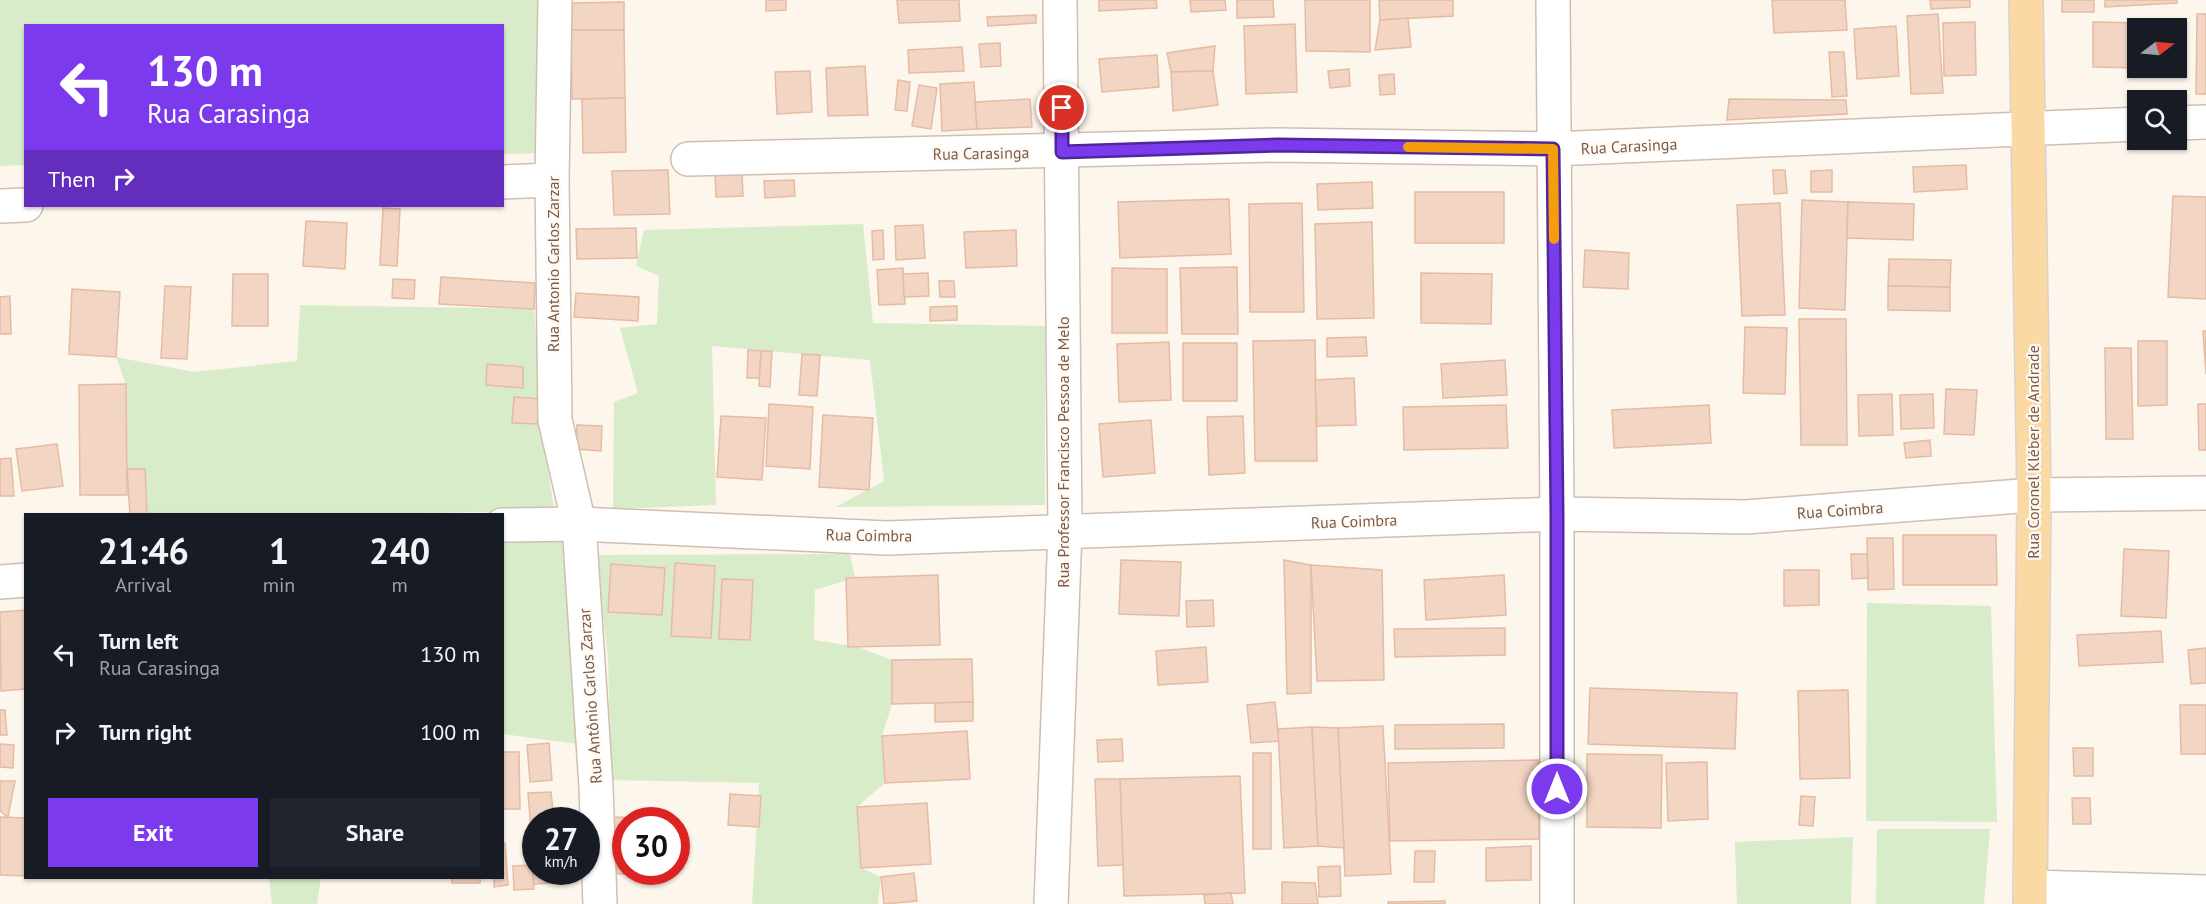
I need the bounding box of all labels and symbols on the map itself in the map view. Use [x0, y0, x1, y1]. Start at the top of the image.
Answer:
north arrow [2127, 18, 2187, 78]
pin [1036, 82, 1087, 133]
street label: Rua Carasinga [1580, 133, 1678, 159]
street label: Rua Carasinga [932, 142, 1030, 164]
street label: Rua Antonio Carlos Zarzar [543, 175, 563, 352]
street label: Rua Professor Francisco Pessoa de Melo [1053, 316, 1073, 588]
street label: Rua Coronel Kléber de Andrade [2023, 345, 2043, 559]
street label: Rua Coimbra [1796, 497, 1884, 523]
street label: Rua Coimbra [1310, 509, 1398, 533]
street label: Rua Coimbra [826, 524, 912, 546]
street label: Rua Antônio Carlos Zarzar [574, 607, 606, 784]
position arrow [1525, 757, 1589, 821]
speed limit sign: 30 [612, 807, 690, 885]

